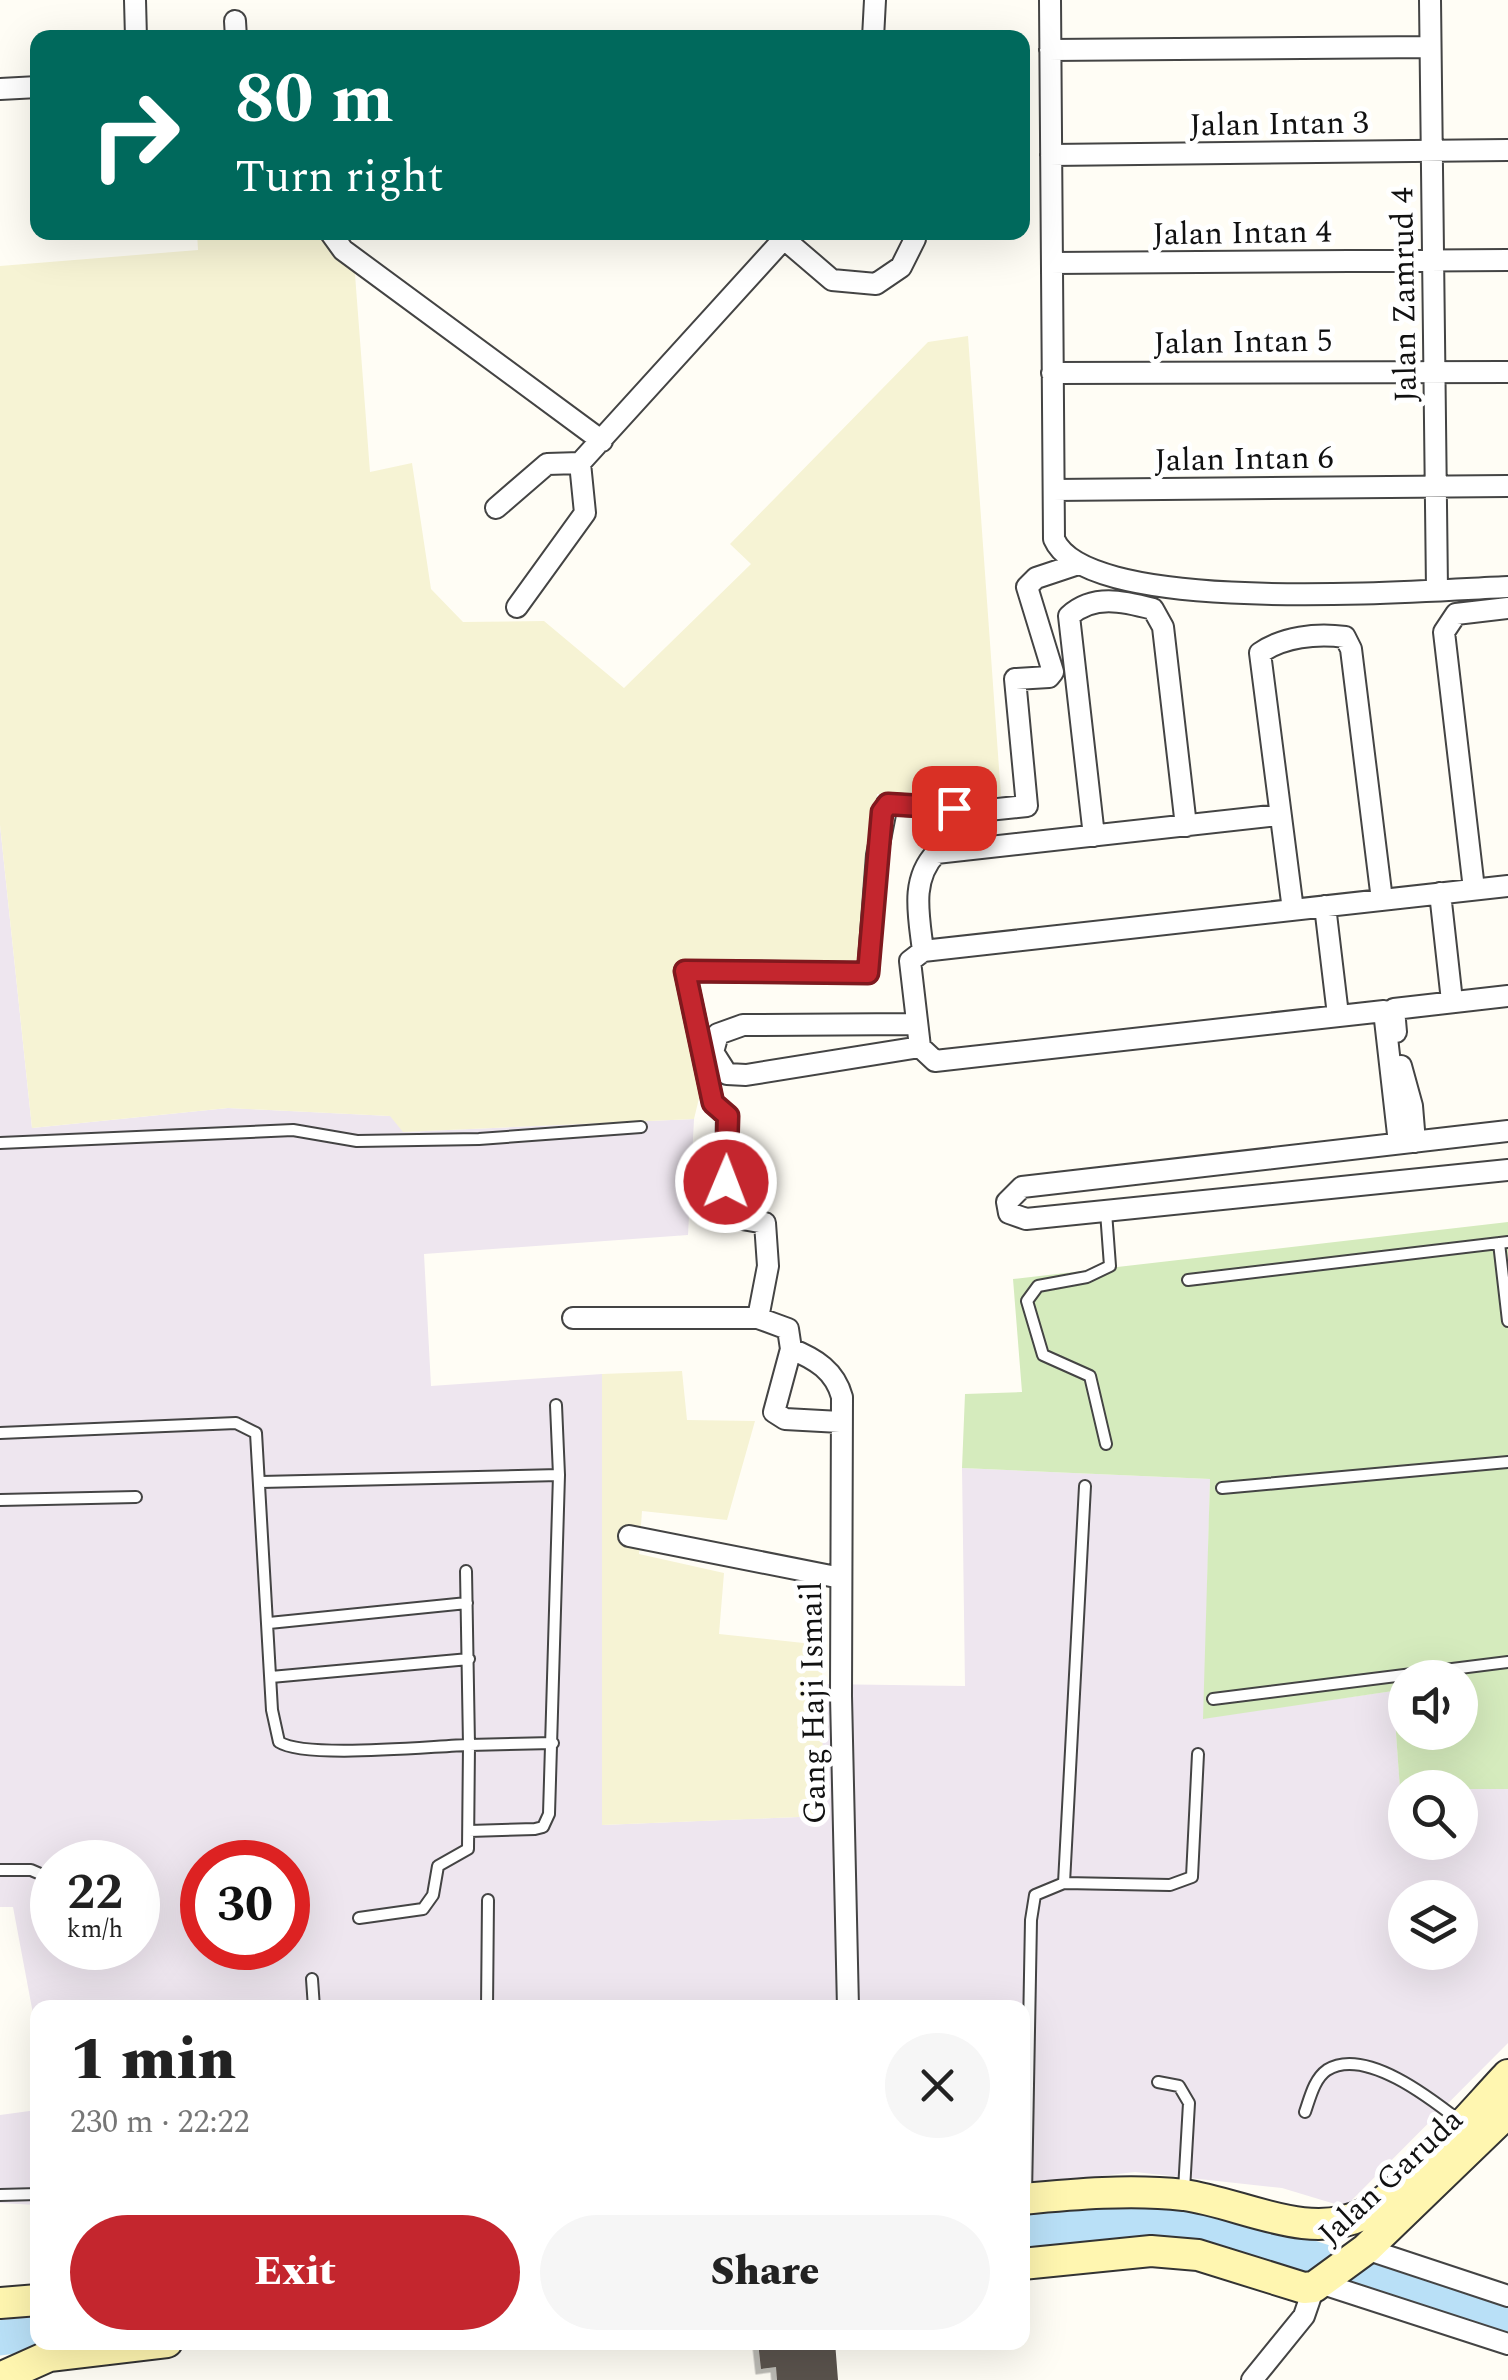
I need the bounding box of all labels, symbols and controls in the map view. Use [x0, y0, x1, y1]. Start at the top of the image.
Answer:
text: 80 m [235, 47, 394, 153]
icon: right [70, 70, 200, 200]
street label: Jalan Intan 3 [1189, 98, 1369, 151]
text: Turn right [235, 143, 444, 212]
street label: Jalan Zamrud 4 [1378, 187, 1431, 403]
street label: Jalan Intan 4 [1152, 207, 1332, 260]
street label: Jalan Intan 5 [1153, 316, 1333, 369]
street label: Jalan Intan 6 [1154, 433, 1334, 486]
pin [912, 766, 997, 851]
icon: arrive [927, 781, 982, 836]
position arrow [674, 1130, 778, 1234]
street label: Gang Haji Ismail [787, 1581, 840, 1825]
map controls [1388, 1660, 1478, 1970]
button: sound [1388, 1660, 1478, 1750]
button: search [1388, 1770, 1478, 1860]
speed limit sign: 30 [180, 1840, 310, 1970]
text: 22 [67, 1855, 123, 1931]
button: layers [1388, 1880, 1478, 1970]
text: km/h [67, 1911, 123, 1949]
text: 1 min [70, 2014, 236, 2106]
button: close [885, 2033, 990, 2138]
street label: Jalan Garuda [1307, 2097, 1475, 2257]
text: 230 m · 22:22 [70, 2098, 250, 2147]
button: Exit [70, 2215, 520, 2330]
button: Share [540, 2215, 990, 2330]

